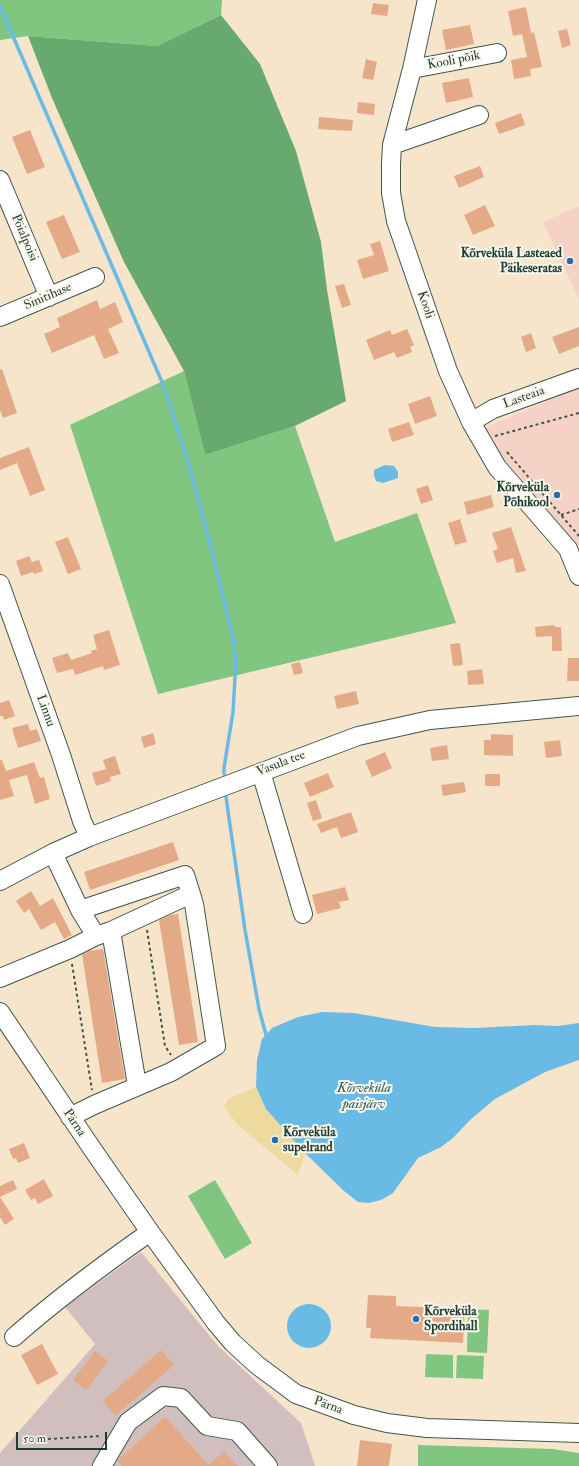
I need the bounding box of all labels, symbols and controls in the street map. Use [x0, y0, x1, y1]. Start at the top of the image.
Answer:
street label: Kooli põik [426, 48, 482, 74]
street label: Pöialpoisi [7, 212, 41, 264]
place label: Kõrveküla Lasteaed Päikeseratas [461, 246, 562, 277]
marker: Kõrveküla Lasteaed Päikeseratas [565, 256, 575, 266]
street label: Sinitihase [22, 280, 74, 314]
street label: Kooli [413, 289, 437, 321]
street label: Lasteaia [501, 383, 547, 413]
place label: Kõrveküla Põhikool [496, 480, 549, 511]
marker: Kõrveküla Põhikool [552, 490, 562, 500]
street label: Linnu [32, 693, 58, 729]
street label: Vasula tee [254, 748, 308, 780]
water label: Kõrveküla paisjärv [337, 1081, 391, 1114]
street label: Pärna [59, 1106, 89, 1140]
place label: Kõrveküla supelrand [283, 1125, 336, 1156]
marker: Kõrveküla supelrand [270, 1135, 280, 1145]
place label: Kõrveküla Spordihall [424, 1304, 478, 1335]
marker: Kõrveküla Spordihall [411, 1314, 421, 1324]
street label: Pärna [311, 1394, 345, 1418]
scale bar [18, 1424, 109, 1450]
text: 50 m [23, 1431, 46, 1446]

